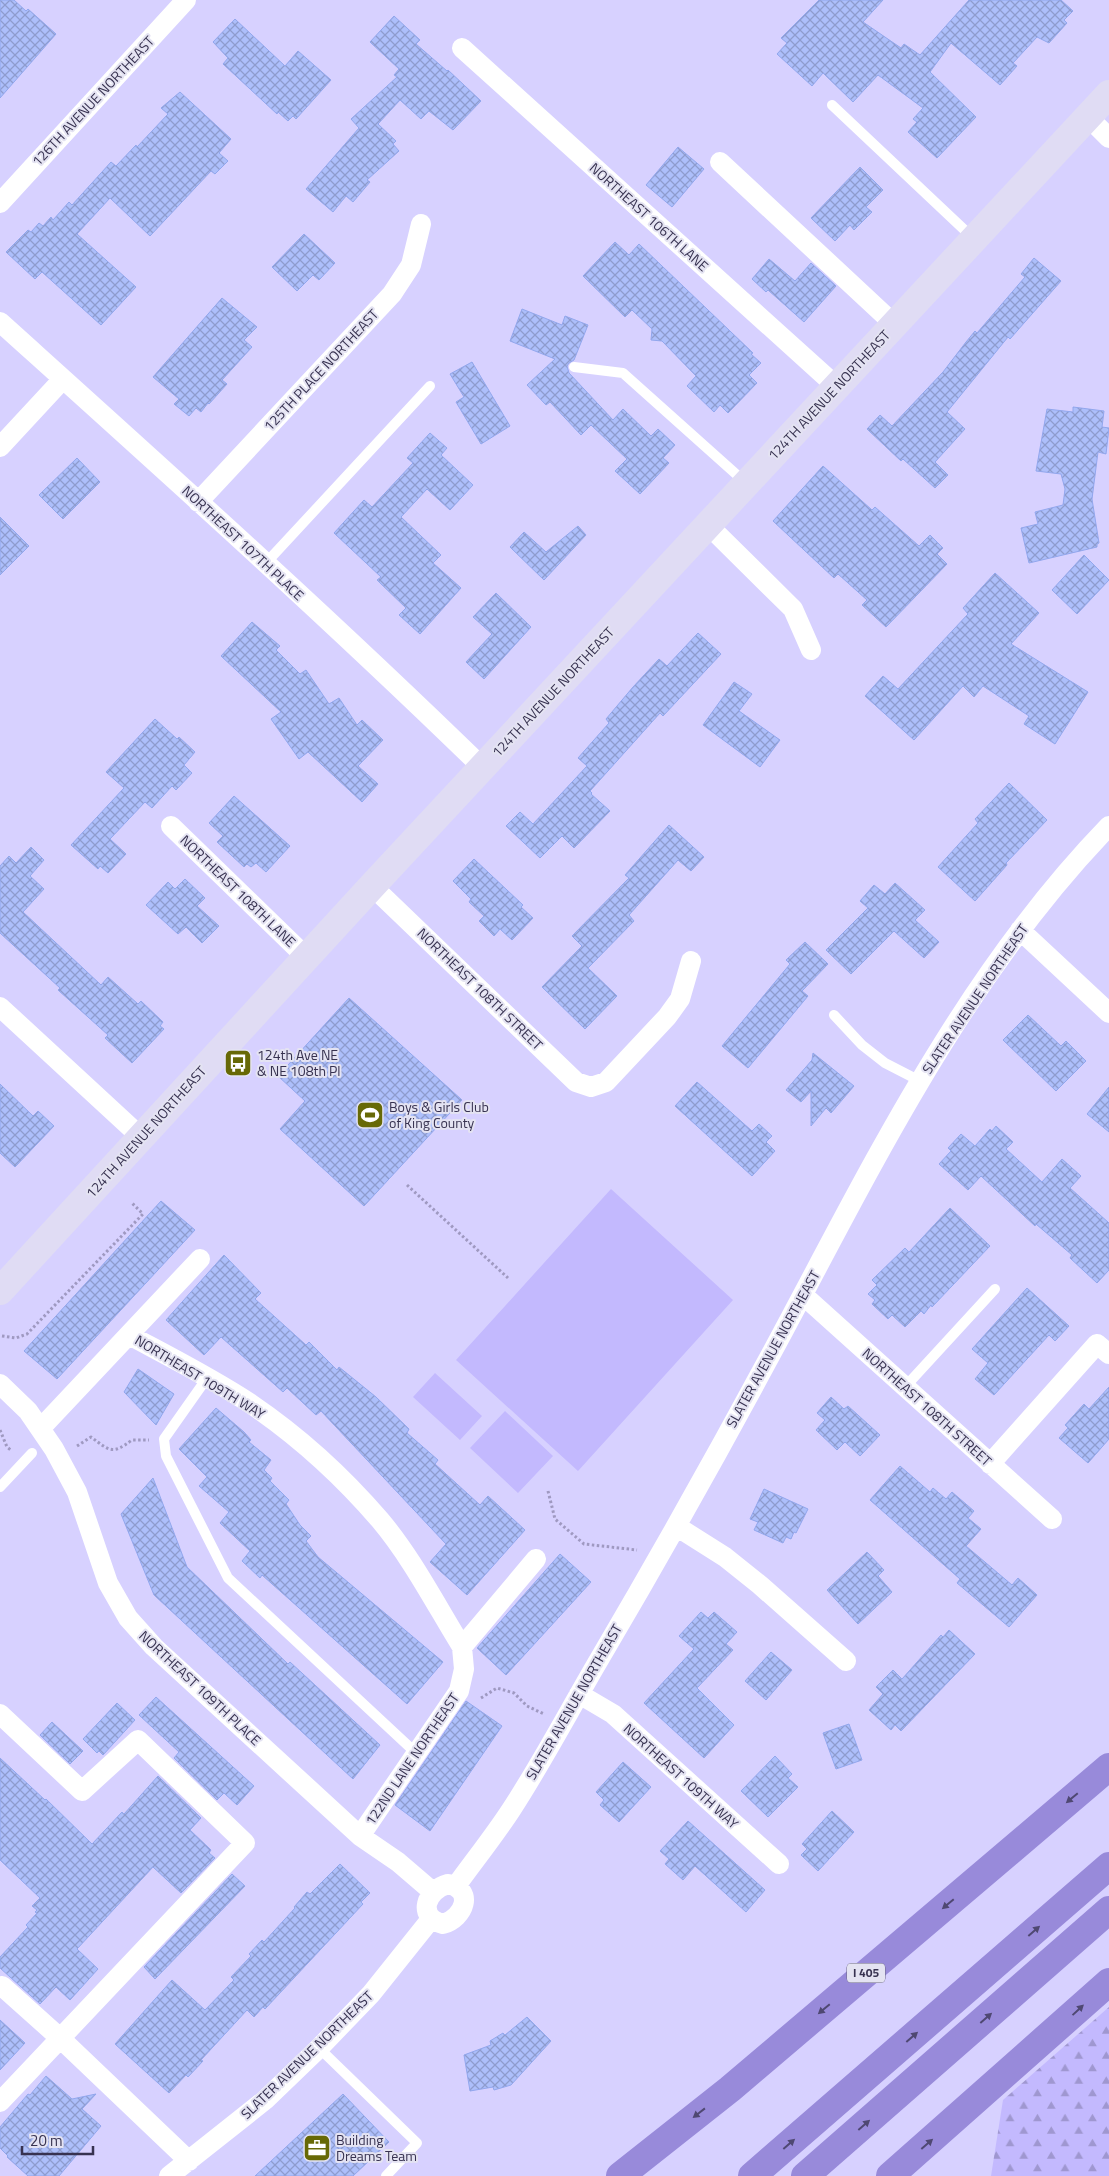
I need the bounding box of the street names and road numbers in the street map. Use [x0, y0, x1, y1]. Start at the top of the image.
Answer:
street label: 126TH AVENUE NORTHEAST [26, 30, 159, 171]
street label: NORTHEAST 106TH LANE [585, 157, 714, 276]
street label: 125TH PLACE NORTHEAST [258, 304, 383, 435]
street label: 124TH AVENUE NORTHEAST [762, 324, 895, 465]
street label: NORTHEAST 107TH PLACE [178, 480, 309, 605]
street label: 124TH AVENUE NORTHEAST [486, 621, 619, 762]
street label: NORTHEAST 108TH LANE [176, 830, 301, 952]
street label: SLATER AVENUE NORTHEAST [916, 919, 1033, 1078]
street label: NORTHEAST 108TH STREET [413, 923, 548, 1055]
street label: 124TH AVENUE NORTHEAST [80, 1060, 211, 1202]
street label: SLATER AVENUE NORTHEAST [721, 1266, 825, 1431]
street label: NORTHEAST 109TH WAY [131, 1329, 270, 1424]
street label: NORTHEAST 108TH STREET [858, 1343, 997, 1471]
street label: SLATER AVENUE NORTHEAST [520, 1619, 627, 1784]
street label: NORTHEAST 109TH PLACE [135, 1625, 266, 1750]
street label: 122ND LANE NORTHEAST [359, 1688, 464, 1829]
street label: NORTHEAST 109TH WAY [619, 1718, 744, 1834]
road number: I 405 [847, 1964, 885, 1982]
street label: SLATER AVENUE NORTHEAST [236, 1985, 378, 2124]

